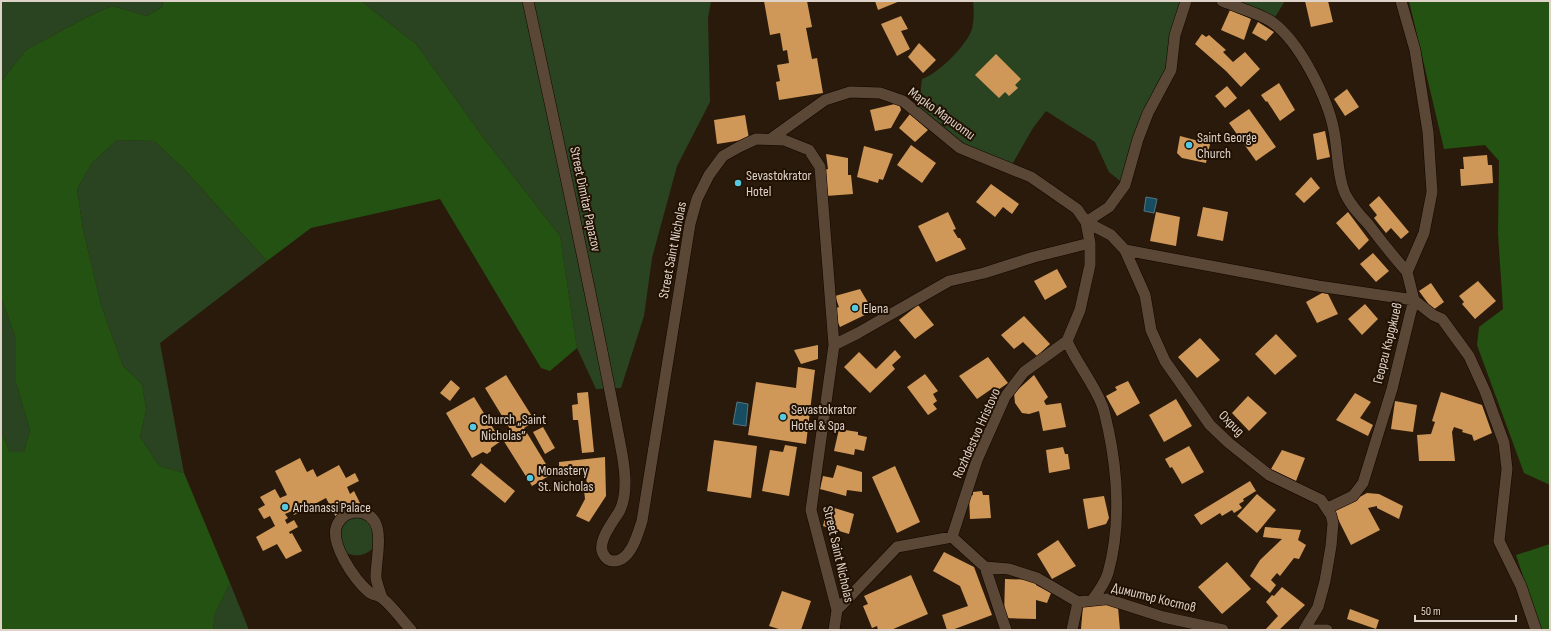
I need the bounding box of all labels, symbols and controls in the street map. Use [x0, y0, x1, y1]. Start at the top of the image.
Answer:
street label: Марко Мариоти [905, 83, 979, 143]
place label: Saint George Church [1197, 129, 1257, 162]
marker: Saint George Church [1184, 140, 1194, 150]
street label: Street Dimitar Papazov [566, 145, 605, 254]
place label: Sevastokrator Hotel [746, 167, 812, 200]
marker: Sevastokrator Hotel [733, 178, 743, 188]
street label: Street Saint Nicholas [655, 200, 690, 300]
place label: Elena [863, 300, 888, 317]
street label: Георги Кърджиев [1369, 301, 1406, 386]
marker: Elena [850, 303, 860, 313]
street label: Rozhdestvo Hristovo [949, 385, 1004, 481]
place label: Sevastokrator Hotel & Spa [791, 401, 857, 434]
street label: Охрид [1215, 407, 1248, 440]
place label: Church „Saint Nicholas” [481, 411, 546, 444]
marker: Sevastokrator Hotel & Spa [778, 412, 788, 422]
marker: Church „Saint Nicholas” [468, 422, 478, 432]
place label: Monastery St. Nicholas [538, 462, 593, 495]
marker: Monastery St. Nicholas [525, 473, 535, 483]
place label: Arbanassi Palace [292, 499, 371, 516]
marker: Arbanassi Palace [280, 502, 290, 512]
street label: Street Saint Nicholas [819, 504, 858, 604]
street label: Димитър Костов [1110, 579, 1198, 616]
scale bar [1415, 597, 1516, 623]
text: 50 m [1421, 604, 1441, 619]

